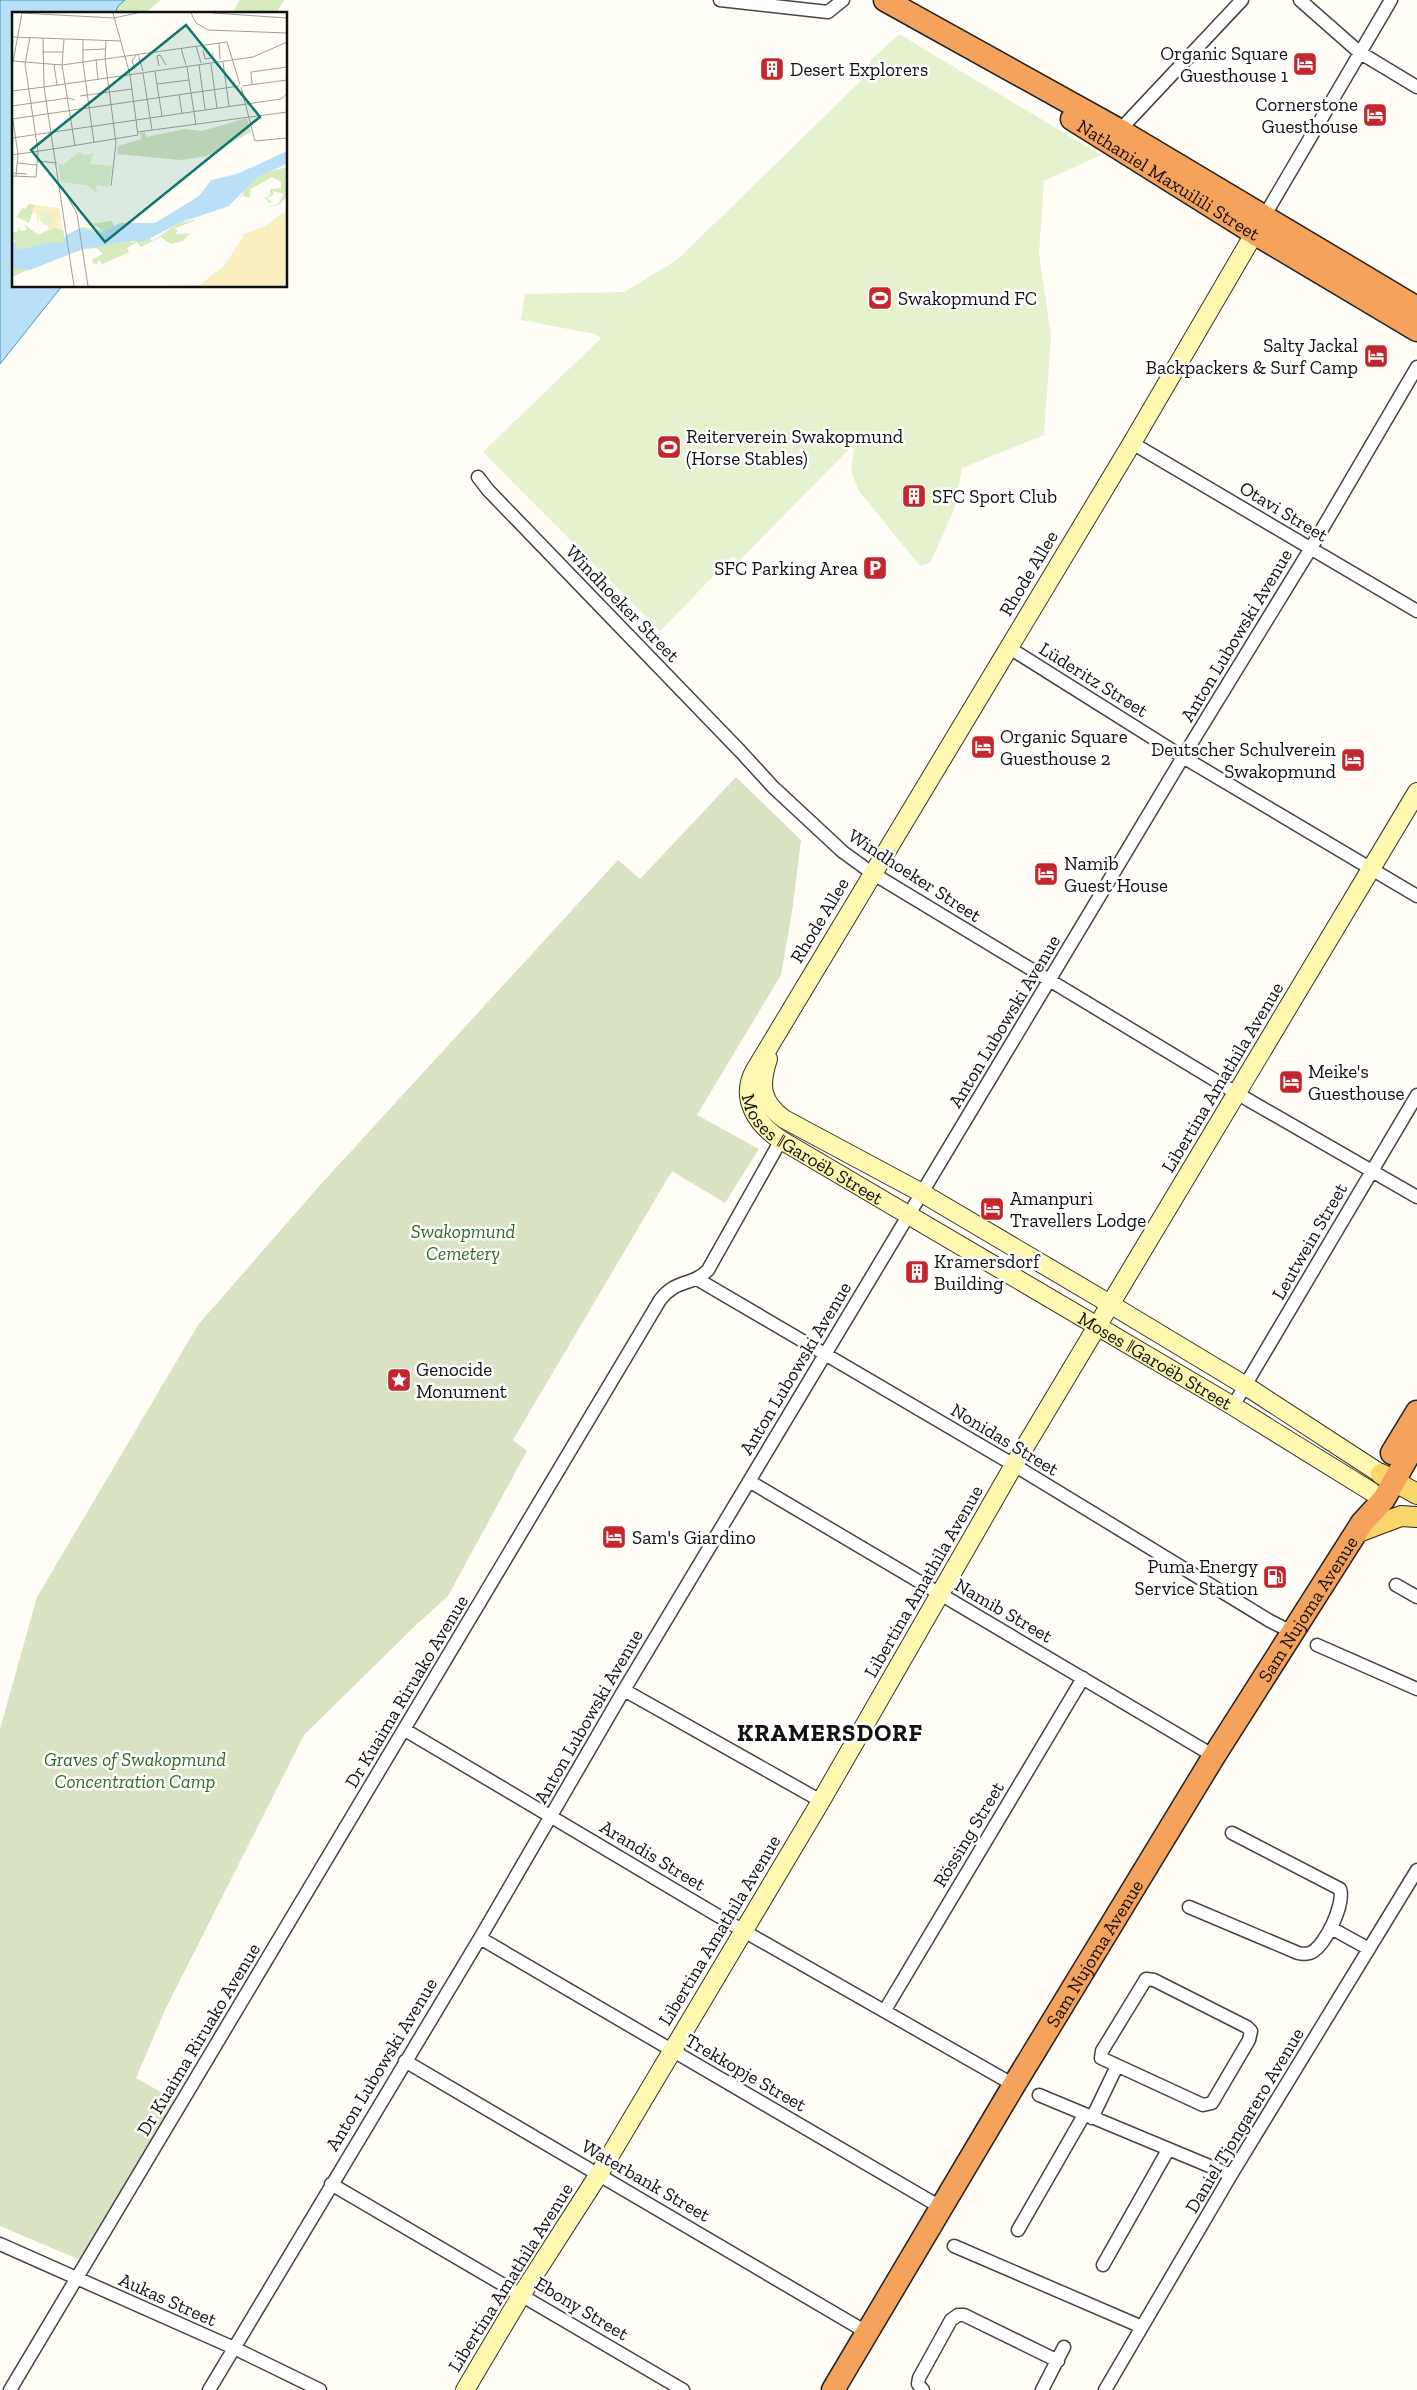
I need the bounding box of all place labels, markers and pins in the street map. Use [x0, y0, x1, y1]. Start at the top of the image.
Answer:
place label: Organic Square Guesthouse 1 [1160, 42, 1288, 87]
hotel icon: Organic Square Guesthouse 1 [1292, 51, 1318, 77]
building icon: Desert Explorers [759, 56, 785, 82]
place label: Desert Explorers [790, 58, 928, 81]
place label: Cornerstone Guesthouse [1255, 93, 1358, 138]
hotel icon: Cornerstone Guesthouse [1362, 102, 1388, 128]
sports icon: Swakopmund FC [867, 285, 893, 311]
place label: Swakopmund FC [898, 287, 1037, 310]
place label: Salty Jackal Backpackers & Surf Camp [1146, 334, 1358, 379]
hotel icon: Salty Jackal Backpackers & Surf Camp [1363, 343, 1389, 369]
place label: Reiterverein Swakopmund (Horse Stables) [686, 425, 904, 470]
sports icon: Reiterverein Swakopmund (Horse Stables) [656, 434, 682, 460]
building icon: SFC Sport Club [901, 483, 927, 509]
place label: SFC Sport Club [932, 485, 1057, 508]
parking icon: SFC Parking Area [862, 555, 888, 581]
place label: SFC Parking Area [714, 557, 858, 580]
place label: Organic Square Guesthouse 2 [1000, 725, 1128, 770]
hotel icon: Organic Square Guesthouse 2 [970, 734, 996, 760]
place label: Deutscher Schulverein Swakopmund [1151, 738, 1337, 783]
hotel icon: Deutscher Schulverein Swakopmund [1340, 747, 1366, 773]
place label: Namib Guest House [1064, 852, 1168, 897]
hotel icon: Namib Guest House [1033, 861, 1059, 887]
place label: Meike's Guesthouse [1308, 1060, 1404, 1105]
hotel icon: Meike's Guesthouse [1278, 1069, 1304, 1095]
place label: Amanpuri Travellers Lodge [1010, 1187, 1146, 1232]
hotel icon: Amanpuri Travellers Lodge [979, 1196, 1005, 1222]
place label: Kramersdorf Building [934, 1250, 1041, 1295]
building icon: Kramersdorf Building [904, 1259, 930, 1285]
place label: Genocide Monument [416, 1358, 507, 1403]
place icon: Genocide Monument [386, 1367, 412, 1393]
hotel icon: Sam's Giardino [601, 1524, 627, 1550]
place label: Sam's Giardino [632, 1526, 756, 1549]
place label: Puma Energy Service Station [1135, 1555, 1258, 1600]
fuel station icon: Puma Energy Service Station [1262, 1564, 1288, 1590]

